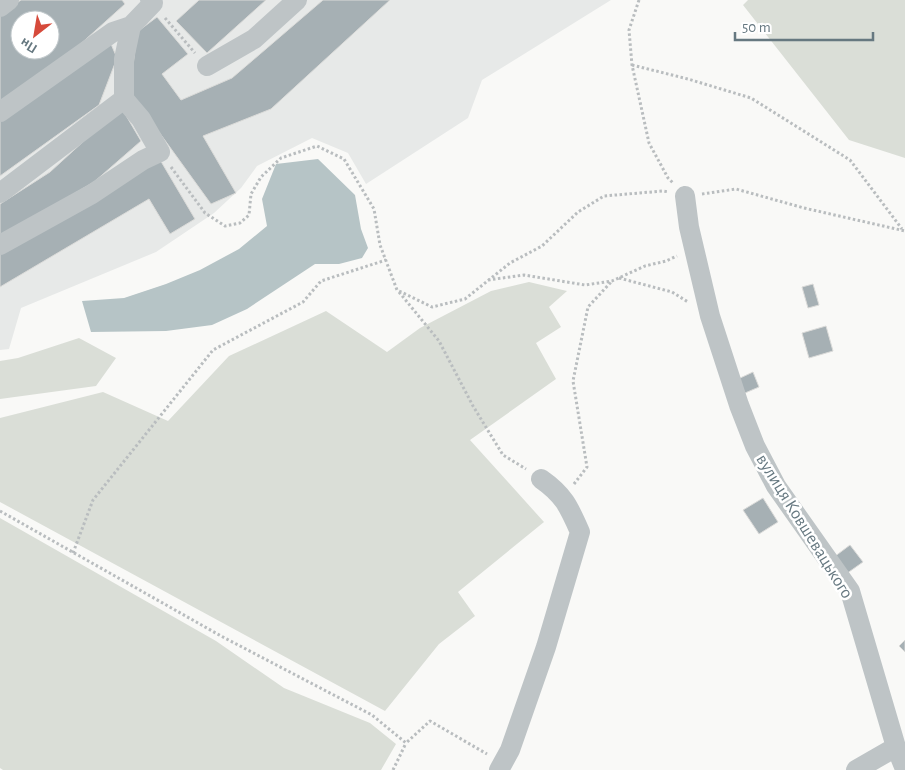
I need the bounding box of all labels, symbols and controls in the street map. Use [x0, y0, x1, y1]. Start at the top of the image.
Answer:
north arrow [10, 10, 60, 60]
scale bar [735, 10, 872, 42]
text: 50 m [742, 20, 771, 35]
text: Пн [18, 35, 40, 56]
street label: вулиця Ковшевацького [752, 451, 856, 602]

